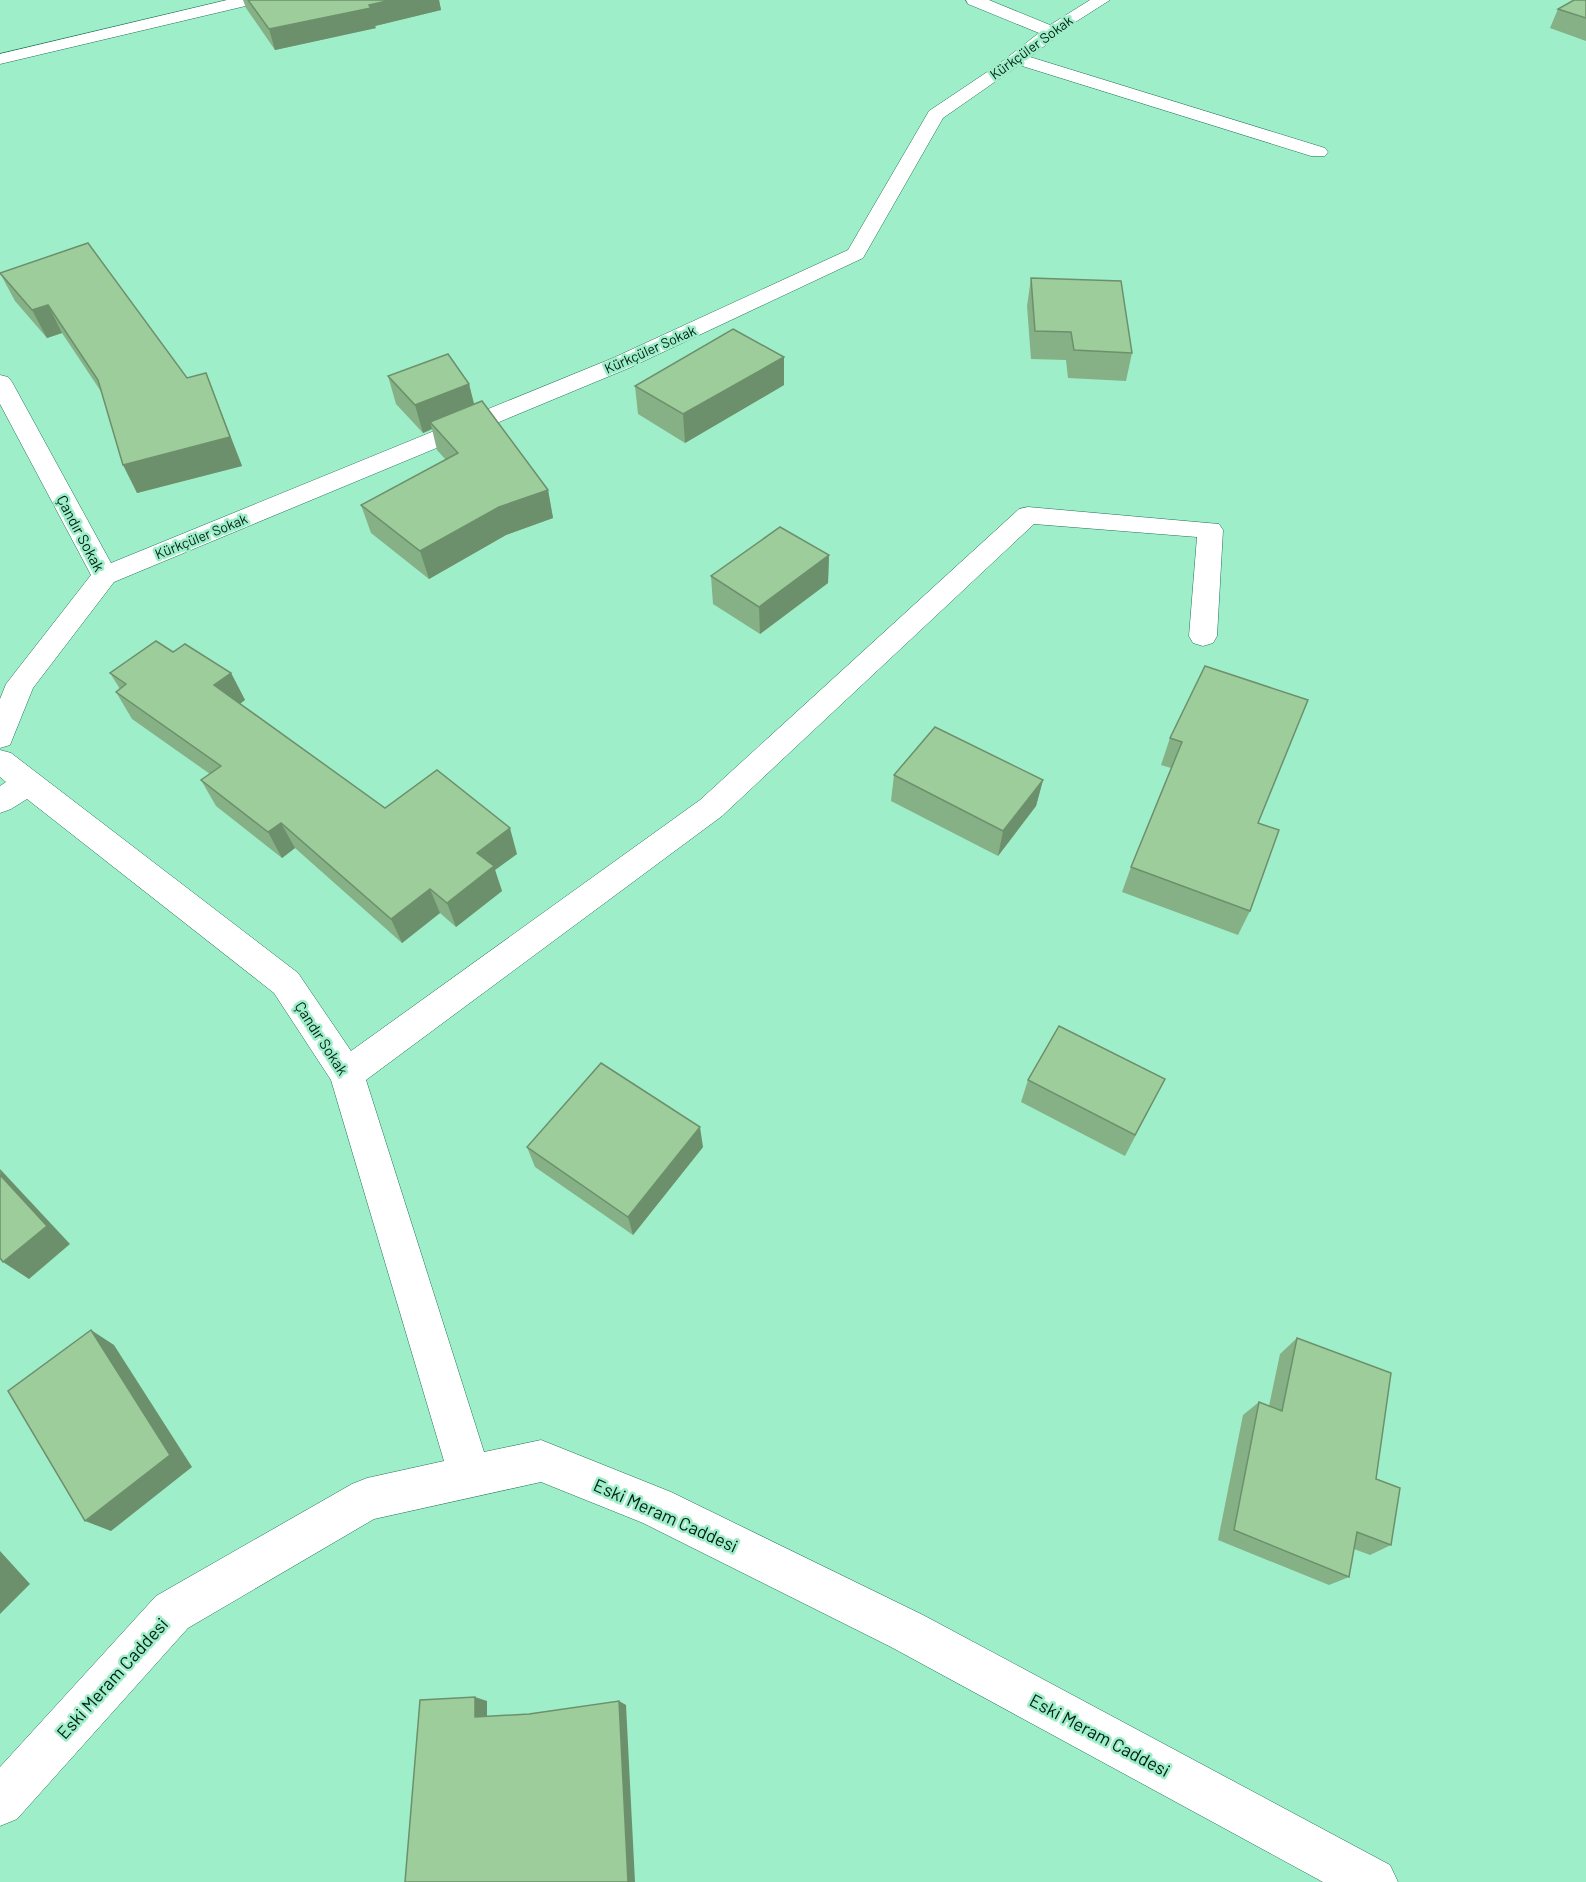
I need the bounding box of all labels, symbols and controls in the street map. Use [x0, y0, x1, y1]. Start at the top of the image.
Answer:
street label: Kürkçüler Sokak [986, 11, 1076, 83]
street label: Kürkçüler Sokak [602, 321, 698, 377]
street label: Çandır Sokak [53, 492, 109, 575]
street label: Kürkçüler Sokak [152, 510, 250, 562]
street label: Çandır Sokak [292, 998, 353, 1079]
street label: Eski Meram Caddesi [590, 1473, 742, 1557]
street label: Eski Meram Caddesi [52, 1613, 172, 1743]
street label: Eski Meram Caddesi [1026, 1689, 1174, 1781]

